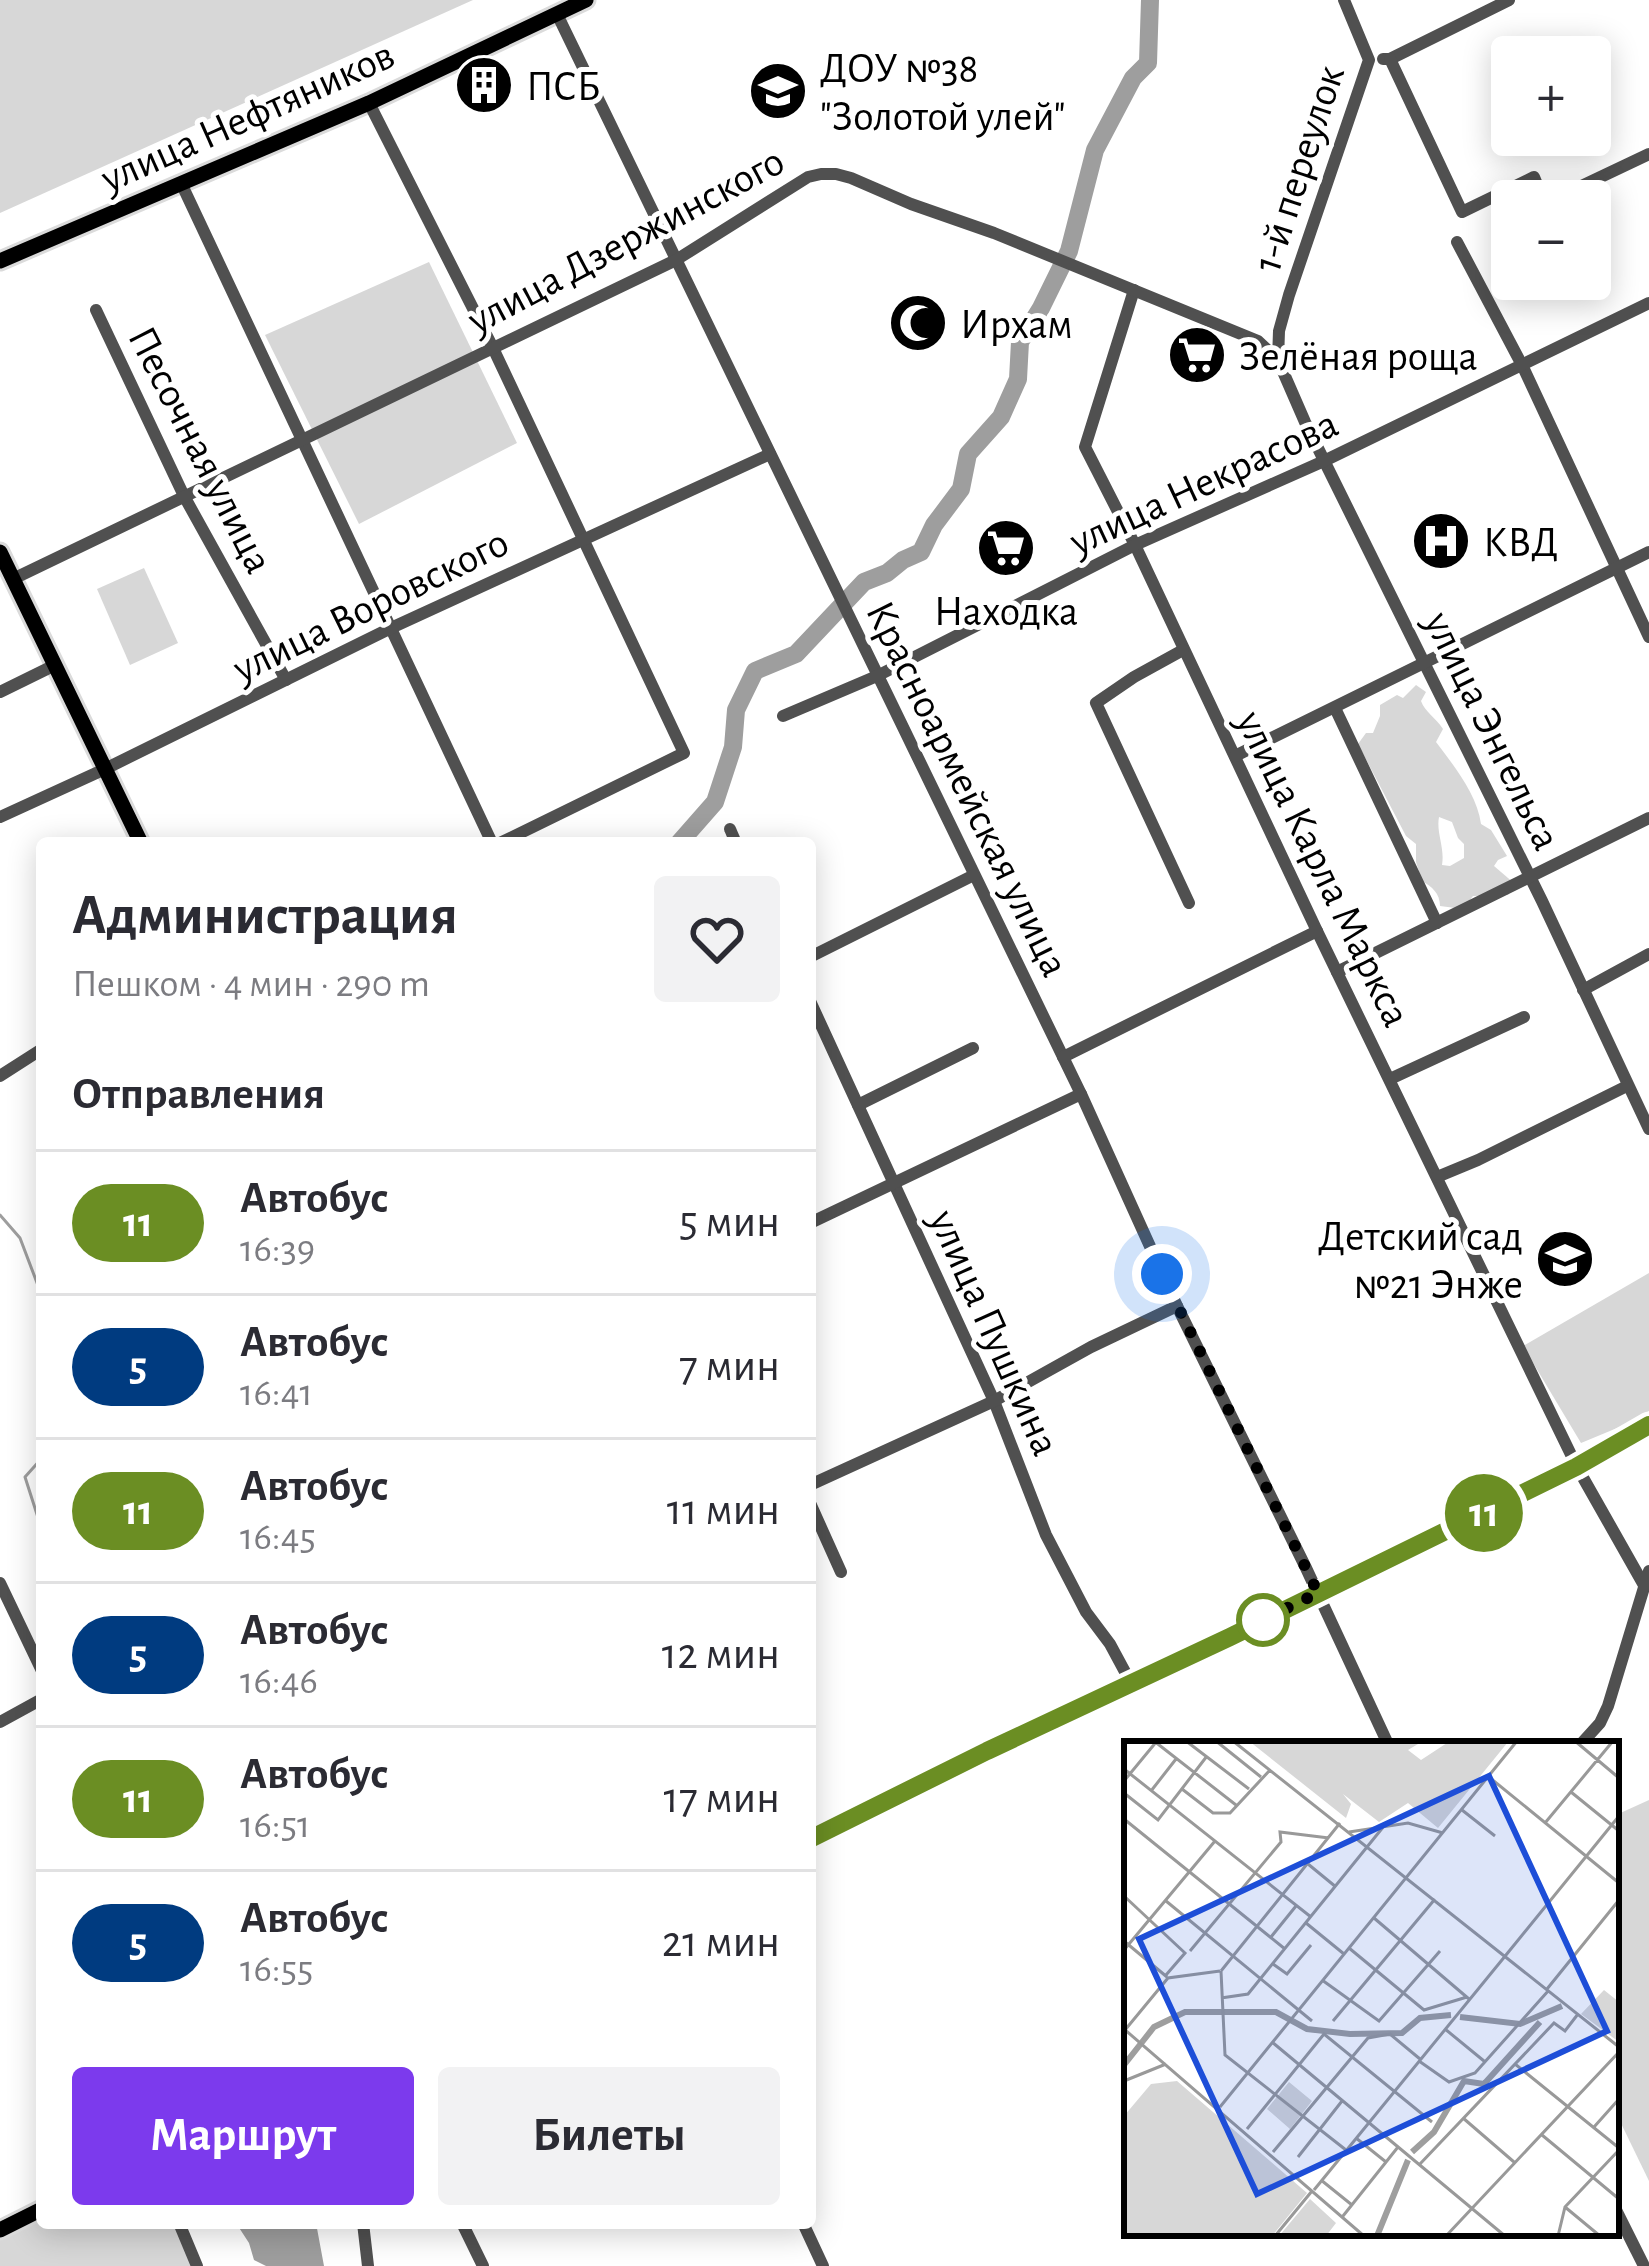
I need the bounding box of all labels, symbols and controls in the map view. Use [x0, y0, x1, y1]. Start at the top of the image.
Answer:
street label: улица Нефтяников [94, 33, 401, 201]
map controls [1491, 36, 1611, 300]
button: + [1491, 36, 1611, 156]
place label: ДОУ №38 "Золотой улей" [820, 48, 1065, 138]
building icon: ПСБ [453, 54, 515, 116]
school or university icon: ДОУ №38 "Золотой улей" [747, 60, 809, 122]
street label: 1-й переулок [1246, 60, 1352, 277]
place label: ПСБ [526, 66, 601, 108]
street label: улица Дзержинского [460, 140, 791, 342]
button: − [1491, 180, 1611, 300]
mosque icon: Ирхам [887, 292, 949, 354]
place label: Ирхам [960, 304, 1073, 346]
street label: Песочная улица [120, 320, 280, 580]
supermarket icon: Зелёная роща [1166, 324, 1228, 386]
place label: Зелёная роща [1239, 336, 1478, 378]
street label: улица Некрасова [1062, 402, 1344, 564]
hospital icon: КВД [1410, 510, 1472, 572]
supermarket icon: Находка [975, 517, 1037, 579]
street label: улица Воровского [226, 521, 515, 691]
place label: КВД [1483, 522, 1558, 564]
place label: Находка [934, 591, 1078, 633]
street label: Красноармейская улица [858, 595, 1076, 983]
street label: улица Энгельса [1416, 604, 1568, 857]
street label: улица Карла Маркса [1228, 704, 1418, 1033]
button: heart [654, 876, 780, 1002]
text: Администрация [72, 887, 458, 944]
text: Пешком · 4 мин · 290 m [72, 965, 430, 1004]
text: Отправления [72, 1072, 325, 1117]
text: Автобус [240, 1176, 389, 1221]
text: 5 мин [679, 1200, 780, 1245]
text: 11 [123, 1202, 153, 1244]
street label: улица Пушкина [921, 1203, 1067, 1462]
place label: Детский сад №21 Энже [1318, 1216, 1523, 1306]
school or university icon: Детский сад №21 Энже [1534, 1228, 1596, 1290]
text: 16:39 [240, 1230, 315, 1269]
your location [1132, 1244, 1192, 1304]
text: Автобус [240, 1320, 389, 1365]
text: 7 мин [679, 1344, 780, 1389]
text: 5 [129, 1346, 147, 1388]
text: 16:41 [240, 1374, 313, 1413]
text: Автобус [240, 1464, 389, 1509]
line badge: 11 [1430, 1474, 1538, 1552]
text: 11 мин [667, 1488, 780, 1533]
text: 11 [123, 1490, 153, 1532]
text: 11 [1469, 1492, 1499, 1534]
text: 16:45 [240, 1518, 316, 1557]
unlabelled marker [1238, 1595, 1288, 1645]
text: Автобус [240, 1608, 389, 1653]
text: 12 мин [662, 1632, 780, 1677]
text: 5 [129, 1634, 147, 1676]
text: 16:46 [240, 1662, 318, 1701]
inset map [1124, 1741, 1619, 2236]
text: Автобус [240, 1752, 389, 1797]
text: 17 мин [664, 1776, 780, 1821]
text: 11 [123, 1778, 153, 1820]
text: 16:51 [240, 1806, 310, 1845]
text: Автобус [240, 1896, 389, 1941]
text: 21 мин [662, 1920, 780, 1965]
text: 5 [129, 1922, 147, 1964]
text: 16:55 [240, 1950, 313, 1989]
button: Маршрут [72, 2067, 414, 2205]
button: Билеты [438, 2067, 780, 2205]

